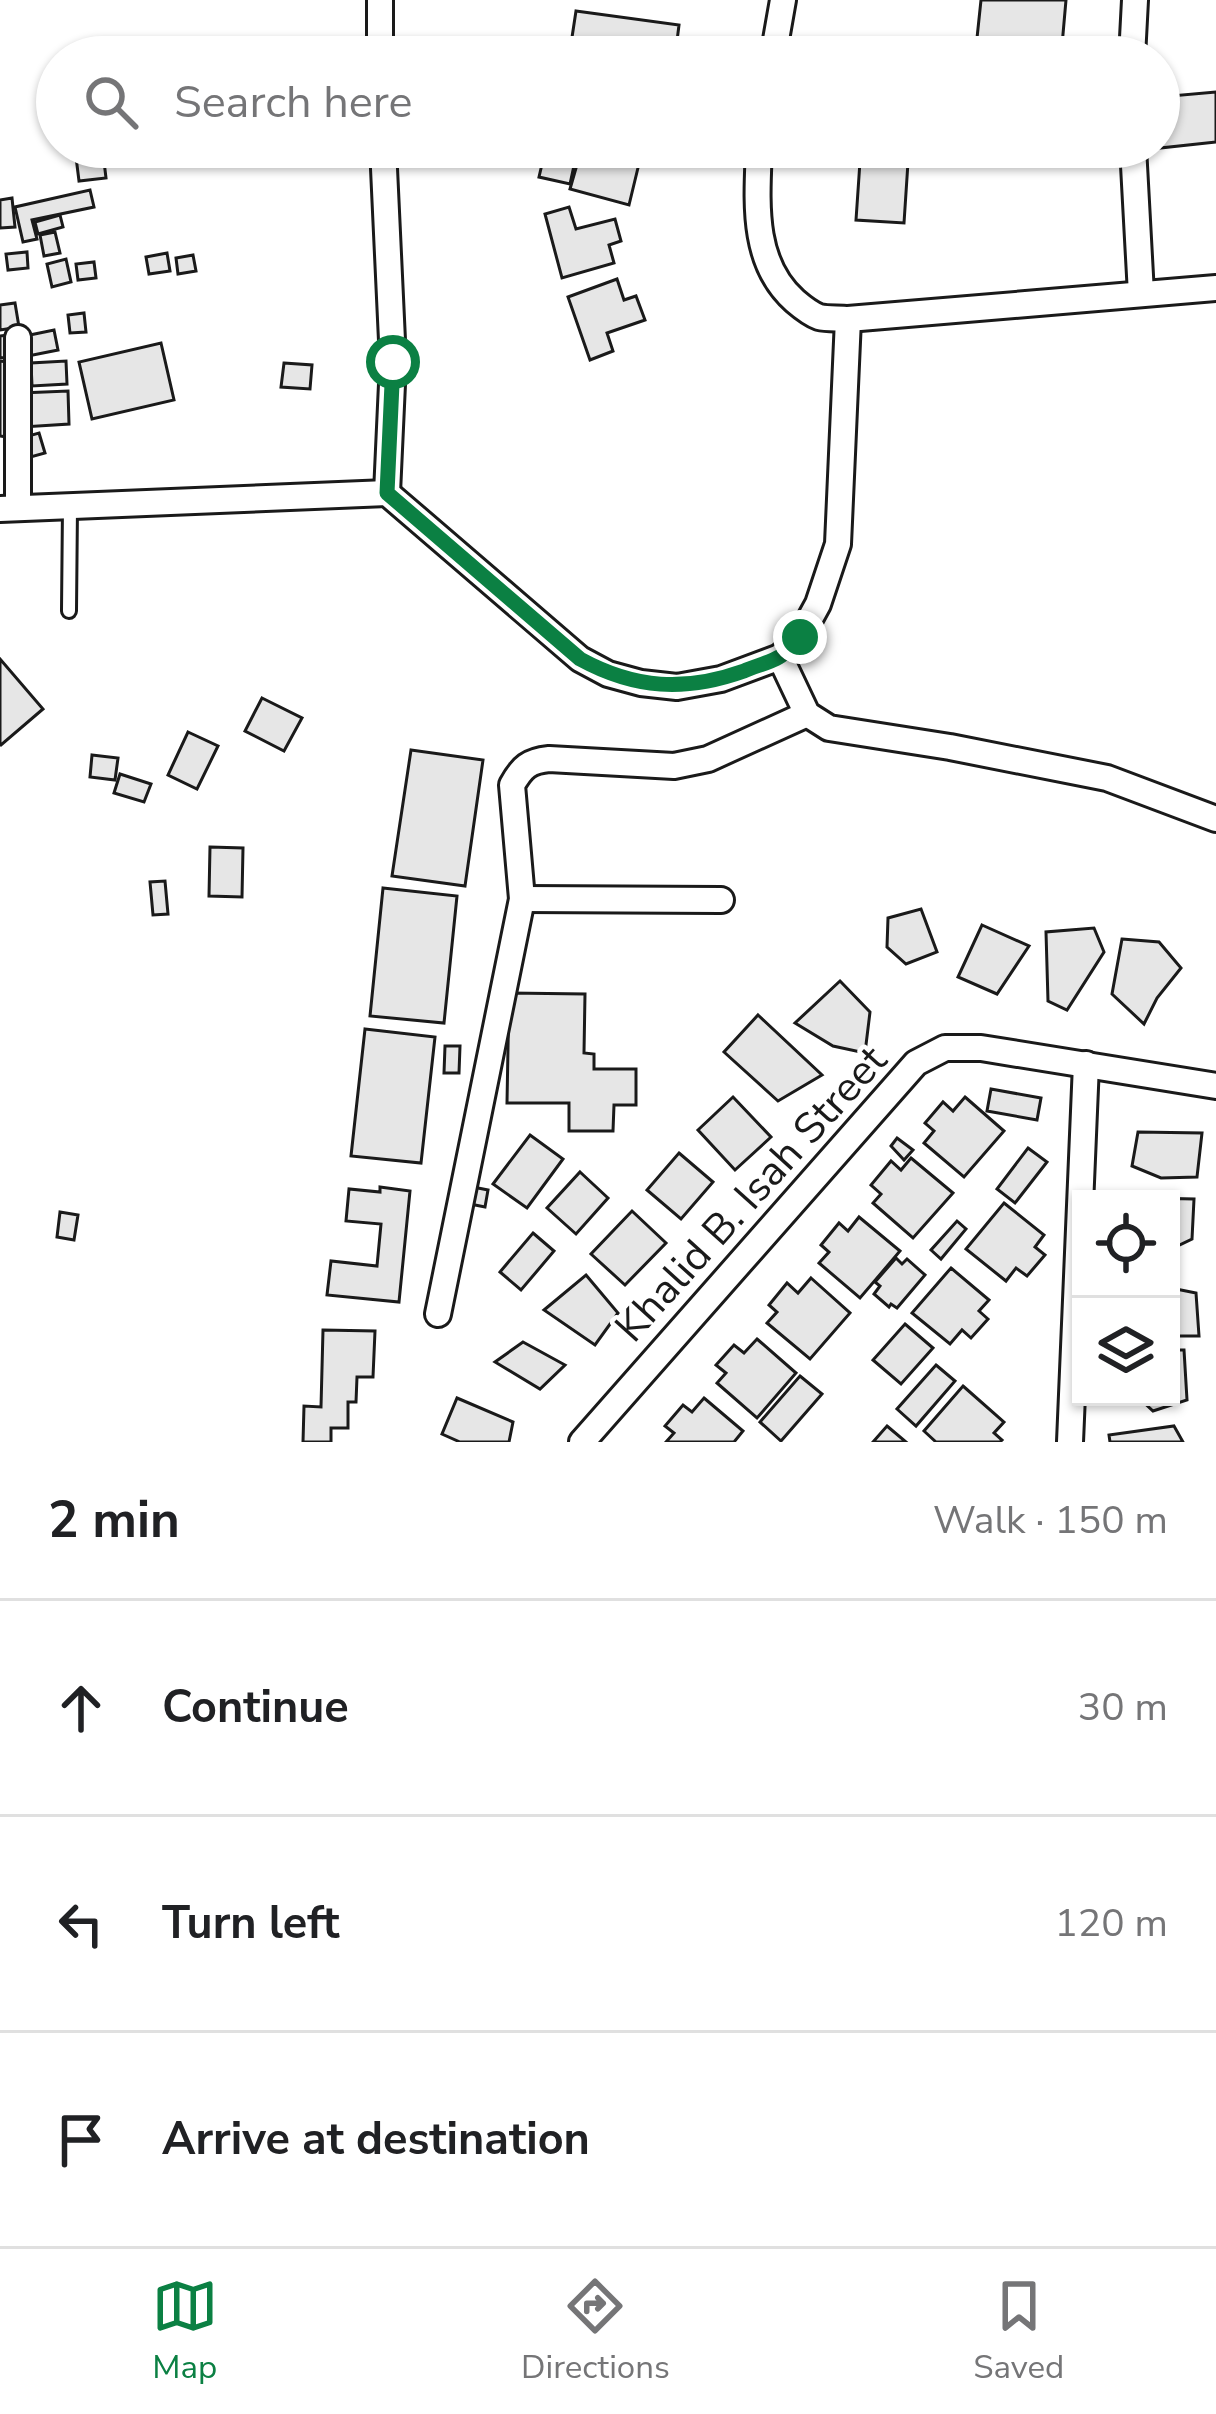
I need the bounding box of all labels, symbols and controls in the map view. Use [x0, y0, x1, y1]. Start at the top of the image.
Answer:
search box [36, 36, 1180, 168]
icon: search [78, 69, 144, 135]
text: Search here [174, 72, 413, 133]
route start [366, 335, 420, 389]
route end [773, 610, 827, 664]
street label: Khalid B. Isah Street [603, 1033, 900, 1355]
map controls [1072, 1190, 1180, 1406]
button: locate [1072, 1190, 1180, 1298]
button: layers [1072, 1298, 1180, 1406]
text: 2 min [48, 1485, 180, 1555]
text: Walk · 150 m [933, 1494, 1168, 1547]
icon: ahead [48, 1675, 114, 1741]
text: Continue [162, 1677, 349, 1738]
text: 30 m [1078, 1681, 1168, 1734]
icon: left [48, 1891, 114, 1957]
text: Turn left [162, 1893, 340, 1954]
text: 120 m [1054, 1897, 1168, 1950]
icon: arrive [48, 2107, 114, 2173]
text: Arrive at destination [162, 2109, 590, 2170]
tab: Map [152, 2273, 218, 2390]
tab: Directions [521, 2273, 670, 2390]
tab: Saved [973, 2273, 1064, 2390]

